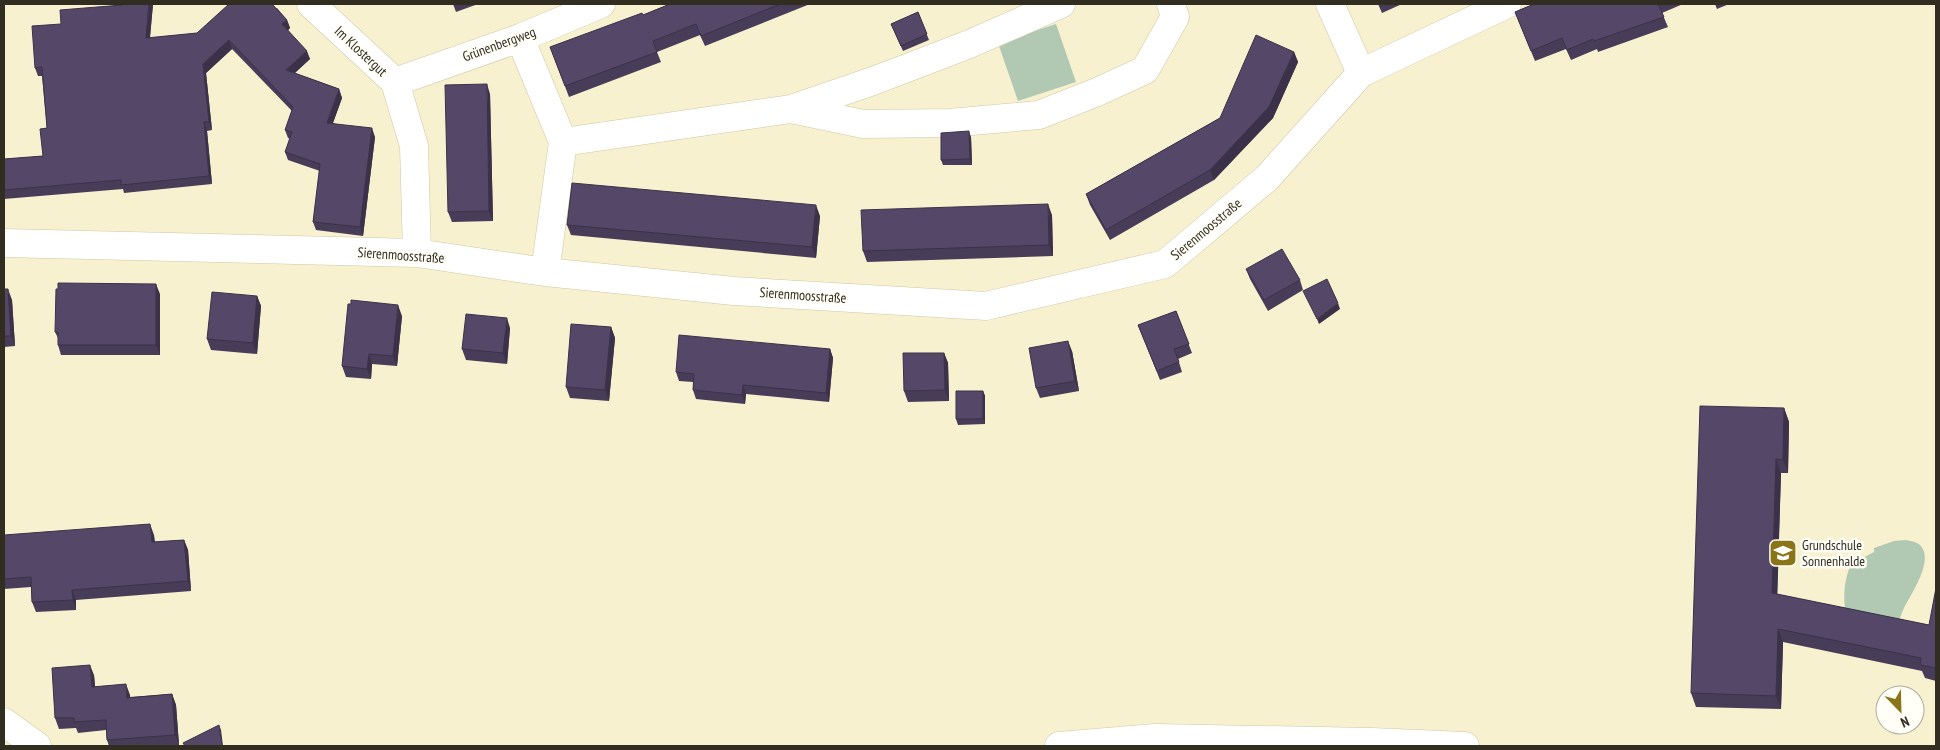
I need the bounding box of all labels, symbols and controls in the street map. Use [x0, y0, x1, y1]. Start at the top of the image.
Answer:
street label: Im Klostergut [331, 22, 391, 80]
street label: Grünenbergweg [460, 22, 538, 66]
street label: Sierenmoosstraße [1167, 194, 1245, 264]
street label: Sierenmoosstraße [357, 243, 445, 267]
street label: Sierenmoosstraße [759, 283, 847, 307]
place label: Grundschule Sonnenhalde [1802, 536, 1865, 570]
school or university icon: Grundschule Sonnenhalde [1768, 538, 1798, 568]
north arrow [1875, 685, 1925, 735]
text: N [1898, 712, 1912, 732]

